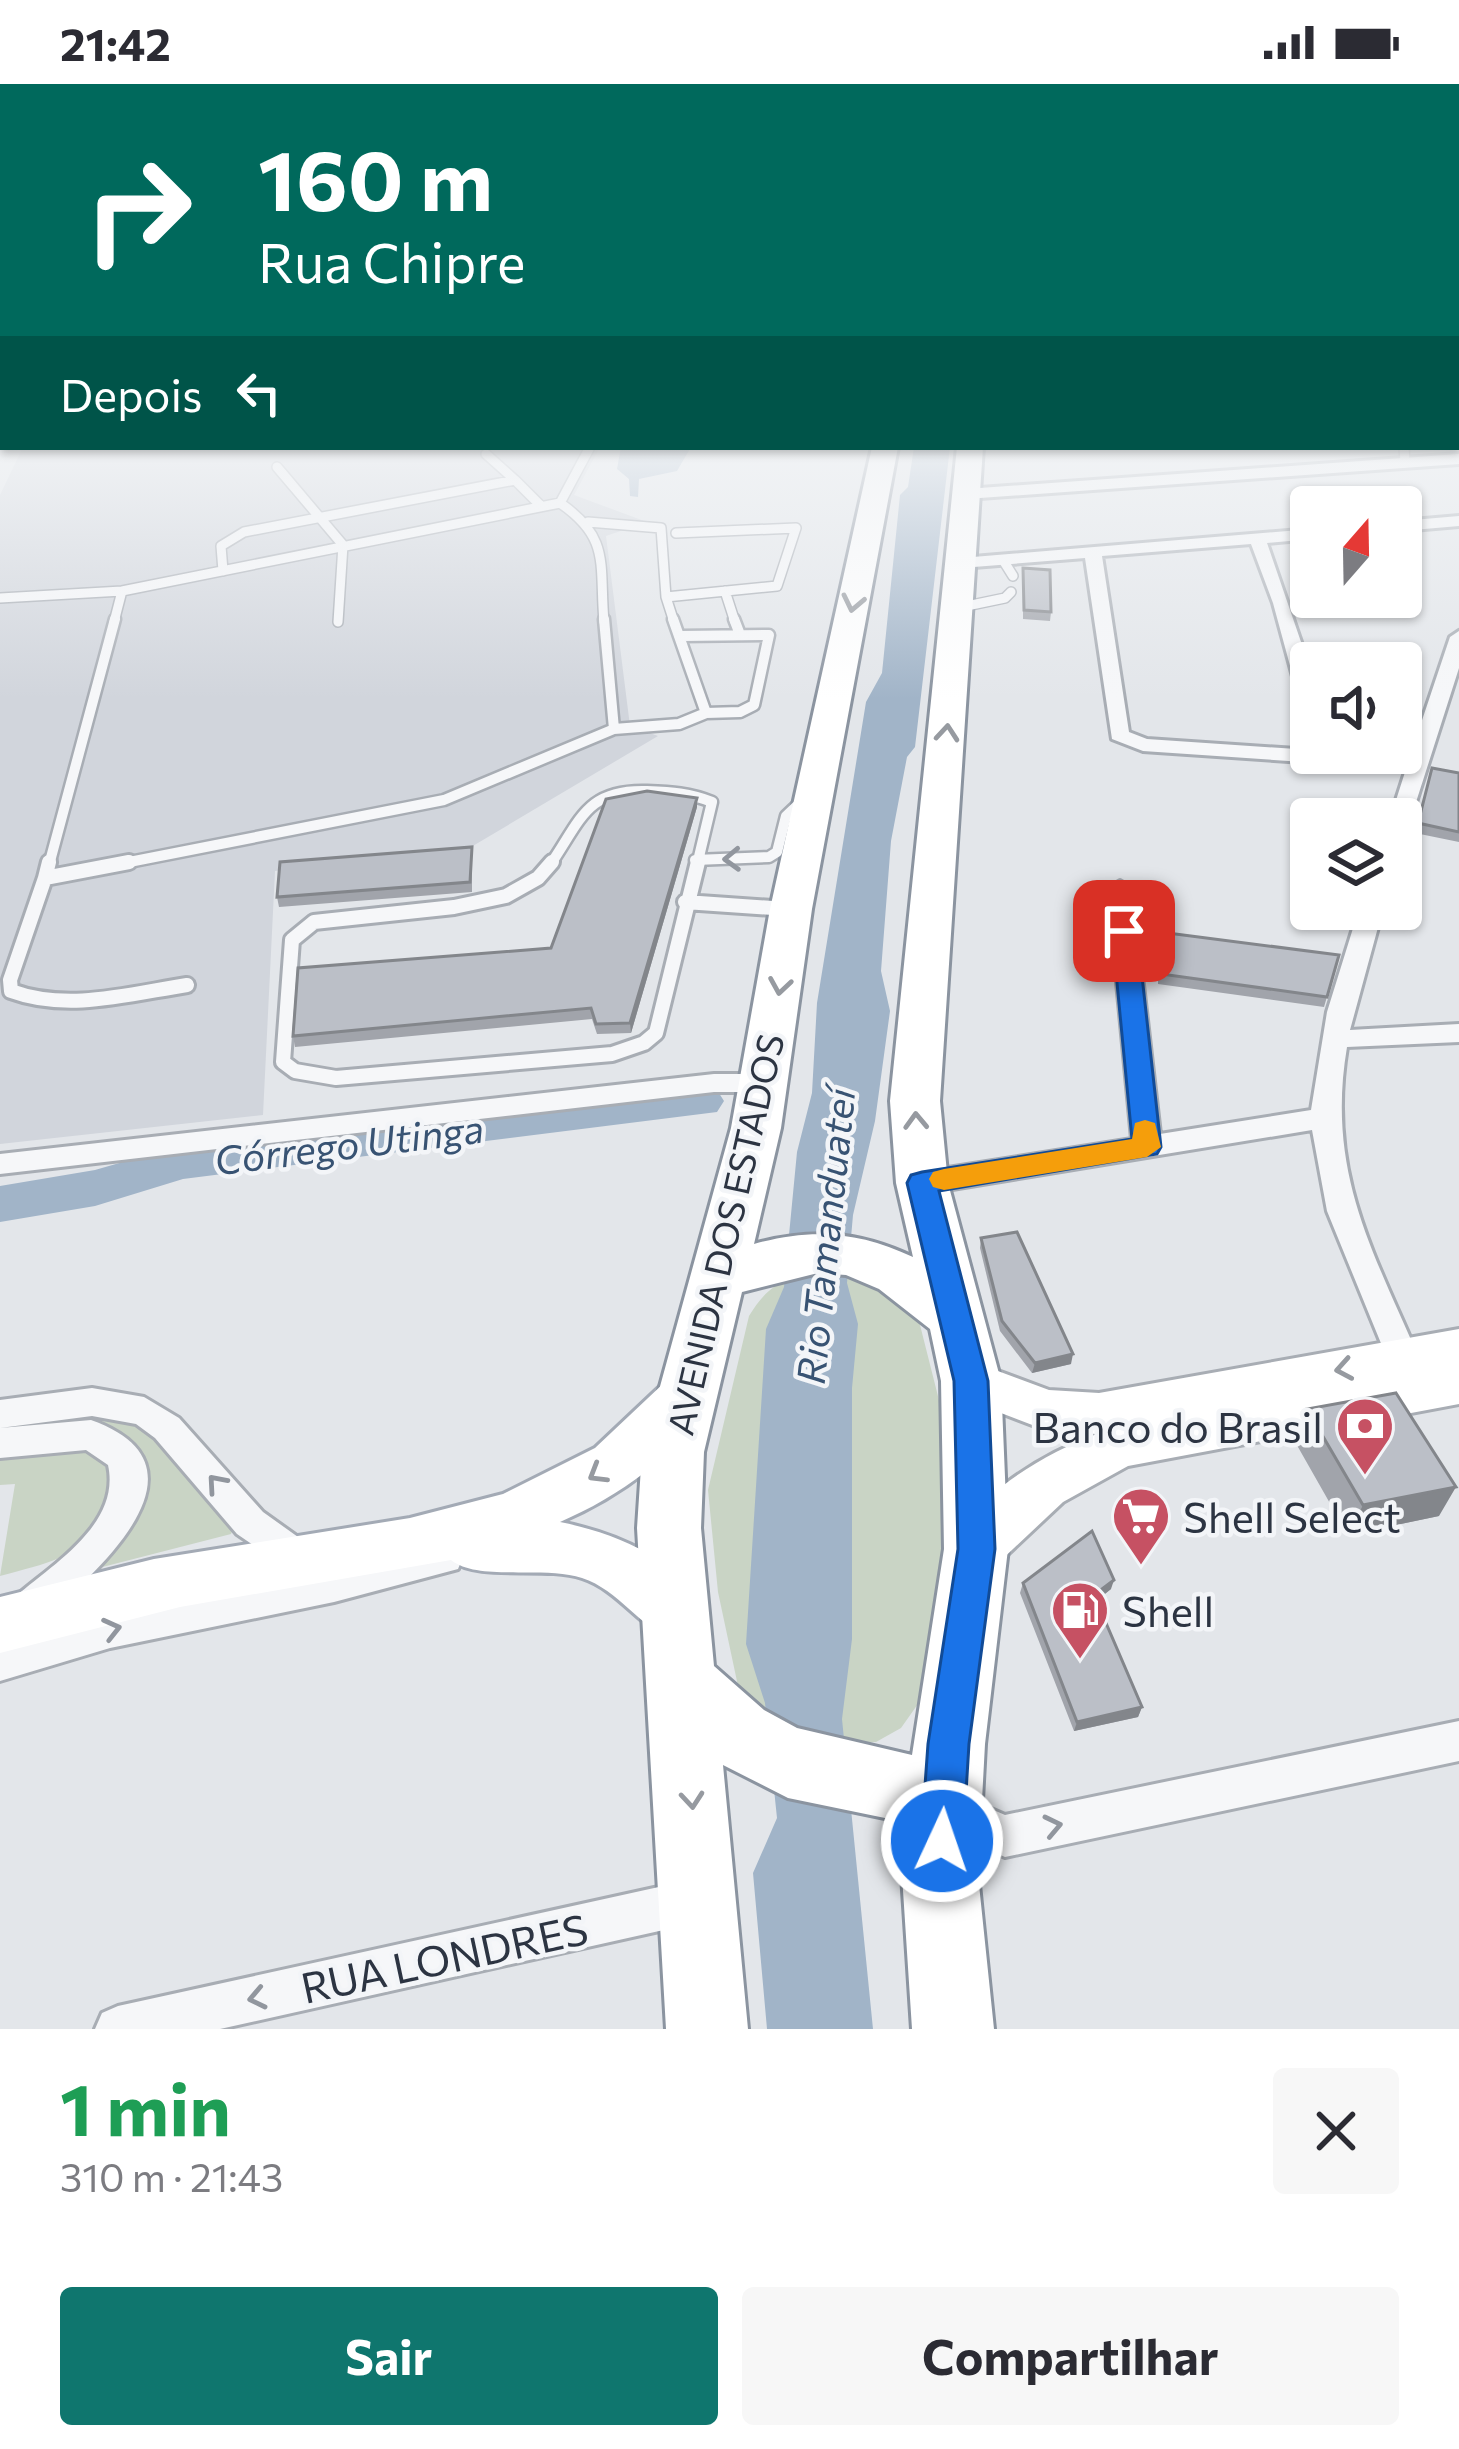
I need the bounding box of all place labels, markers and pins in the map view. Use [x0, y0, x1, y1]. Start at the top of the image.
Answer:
pin [1073, 880, 1175, 982]
bank icon: Banco do Brasil [1334, 1395, 1396, 1477]
place label: Banco do Brasil [1033, 1400, 1323, 1452]
supermarket icon: Shell Select [1110, 1485, 1172, 1567]
place label: Shell Select [1183, 1490, 1401, 1542]
fuel station icon: Shell [1049, 1579, 1111, 1661]
place label: Shell [1122, 1584, 1214, 1636]

